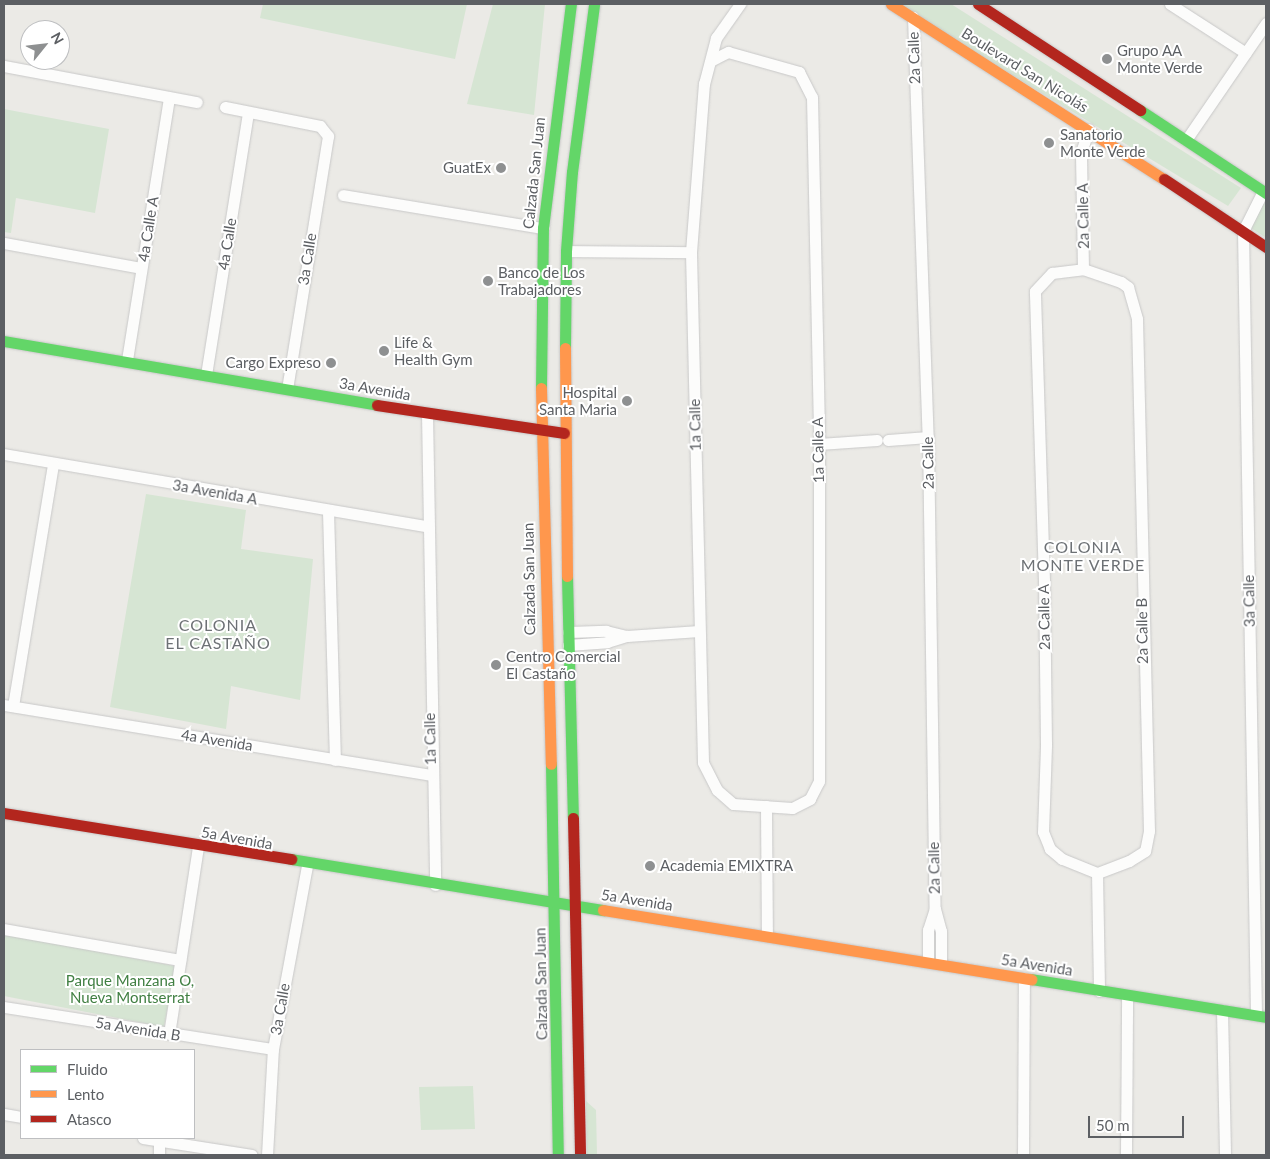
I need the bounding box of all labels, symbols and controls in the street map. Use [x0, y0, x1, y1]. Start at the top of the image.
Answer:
north arrow [20, 20, 70, 70]
street label: Boulevard San Nicolás [958, 24, 1092, 116]
text: N [48, 29, 68, 47]
street label: 2a Calle [904, 31, 924, 85]
place label: Grupo AA Monte Verde [1117, 41, 1203, 76]
marker: Grupo AA Monte Verde [1101, 53, 1113, 65]
street label: Calzada San Juan [519, 116, 549, 230]
place label: Sanatorio Monte Verde [1060, 125, 1146, 160]
marker: Sanatorio Monte Verde [1042, 136, 1056, 150]
place label: GuatEx [443, 159, 491, 177]
marker: GuatEx [495, 162, 507, 174]
street label: 2a Calle A [1073, 183, 1093, 249]
street label: 4a Calle A [134, 195, 162, 263]
street label: 4a Calle [214, 217, 240, 271]
street label: 3a Calle [294, 232, 320, 286]
place label: Banco de Los Trabajadores [498, 263, 585, 298]
marker: Banco de Los Trabajadores [482, 275, 494, 287]
place label: Life & Health Gym [394, 333, 472, 368]
marker: Life & Health Gym [378, 345, 390, 357]
place label: Cargo Expreso [226, 354, 321, 372]
marker: Cargo Expreso [325, 357, 337, 369]
street label: 3a Avenida [338, 374, 412, 404]
place label: Hospital Santa Maria [539, 383, 617, 418]
marker: Hospital Santa Maria [621, 395, 633, 407]
street label: 1a Calle [686, 399, 704, 451]
street label: 1a Calle A [808, 417, 828, 483]
street label: 2a Calle [919, 437, 937, 489]
street label: 3a Avenida A [171, 476, 259, 508]
street label: Calzada San Juan [519, 522, 539, 636]
district label: COLONIA MONTE VERDE [1019, 537, 1147, 575]
street label: 3a Calle [1240, 575, 1258, 627]
street label: 2a Calle A [1034, 584, 1054, 650]
street label: 2a Calle B [1132, 598, 1152, 664]
district label: COLONIA EL CASTAÑO [164, 615, 272, 653]
place label: Centro Comercial El Castaño [506, 647, 620, 682]
marker: Centro Comercial El Castaño [490, 659, 502, 671]
street label: 1a Calle [421, 713, 439, 765]
street label: 4a Avenida [180, 725, 254, 755]
street label: 5a Avenida [200, 823, 274, 853]
street label: 2a Calle [925, 842, 943, 894]
place label: Academia EMIXTRA [660, 857, 793, 875]
marker: Academia EMIXTRA [644, 860, 656, 872]
street label: 5a Avenida [600, 885, 674, 915]
street label: Calzada San Juan [531, 927, 551, 1041]
street label: 5a Avenida [1000, 950, 1074, 980]
park label: Parque Manzana O, Nueva Montserrat [66, 971, 194, 1006]
street label: 3a Calle [267, 982, 293, 1036]
street label: 5a Avenida B [94, 1013, 182, 1045]
legend [20, 1049, 195, 1139]
text: Fluido [67, 1060, 108, 1078]
text: Lento [67, 1085, 104, 1103]
scale bar [1090, 1106, 1186, 1138]
text: Atasco [67, 1110, 112, 1128]
text: 50 m [1096, 1116, 1130, 1134]

